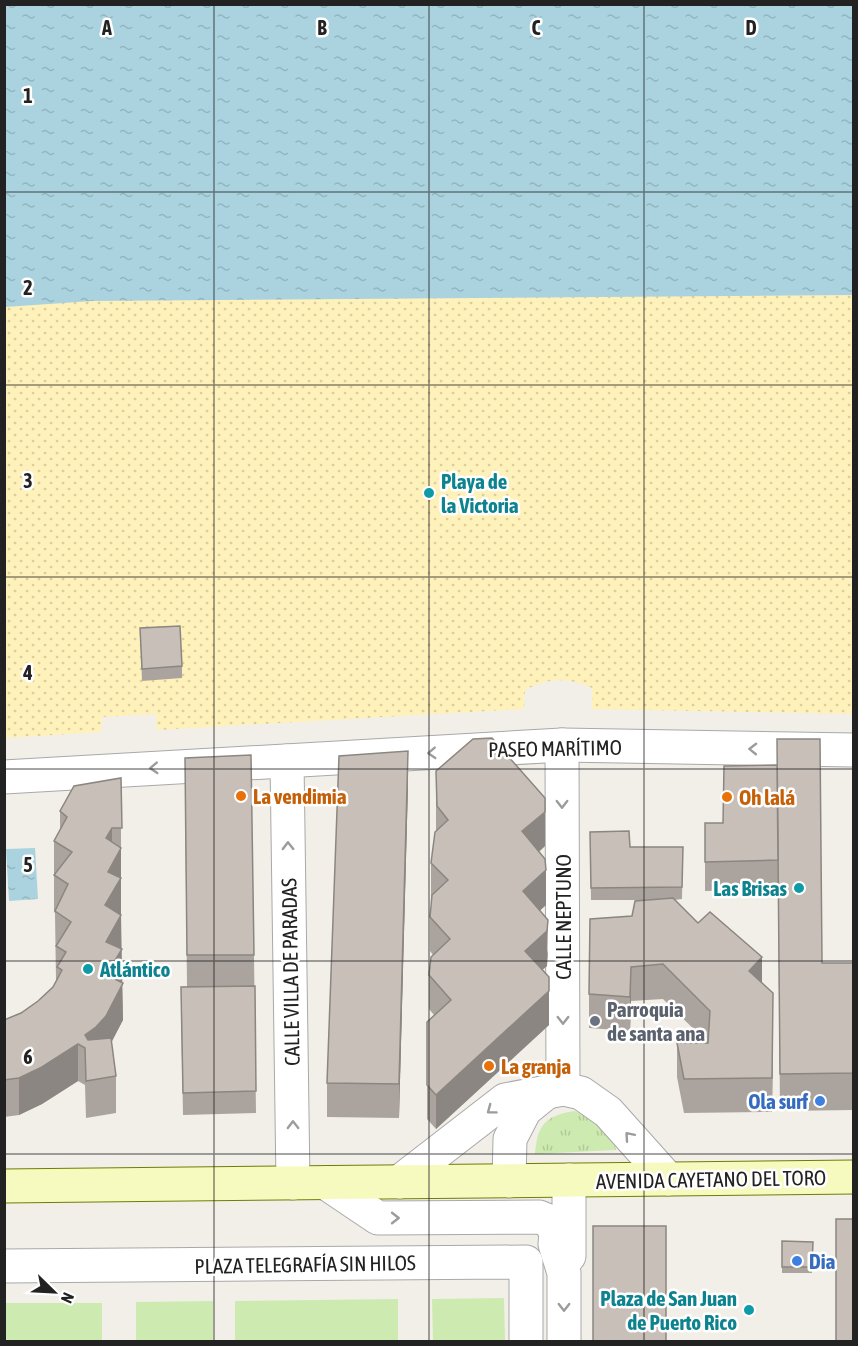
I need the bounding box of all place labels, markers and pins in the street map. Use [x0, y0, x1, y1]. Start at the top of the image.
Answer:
place label: Playa de la Victoria [441, 469, 519, 517]
marker: Playa de la Victoria [422, 486, 436, 500]
place label: La vendimia [253, 784, 347, 808]
place label: Oh lalá [739, 785, 795, 809]
marker: La vendimia [234, 789, 248, 803]
marker: Oh lalá [720, 790, 734, 804]
place label: Las Brisas [713, 876, 788, 900]
marker: Las Brisas [792, 881, 806, 895]
place label: Atlántico [99, 957, 171, 981]
marker: Atlántico [81, 962, 95, 976]
place label: Parroquia de santa ana [607, 997, 705, 1045]
marker: Parroquia de santa ana [588, 1014, 602, 1028]
place label: La granja [501, 1054, 571, 1078]
marker: La granja [482, 1059, 496, 1073]
place label: Ola surf [748, 1089, 808, 1113]
marker: Ola surf [813, 1094, 827, 1108]
place label: Dia [809, 1249, 836, 1273]
marker: Dia [790, 1254, 804, 1268]
place label: Plaza de San Juan de Puerto Rico [600, 1286, 737, 1334]
marker: Plaza de San Juan de Puerto Rico [742, 1303, 756, 1317]

